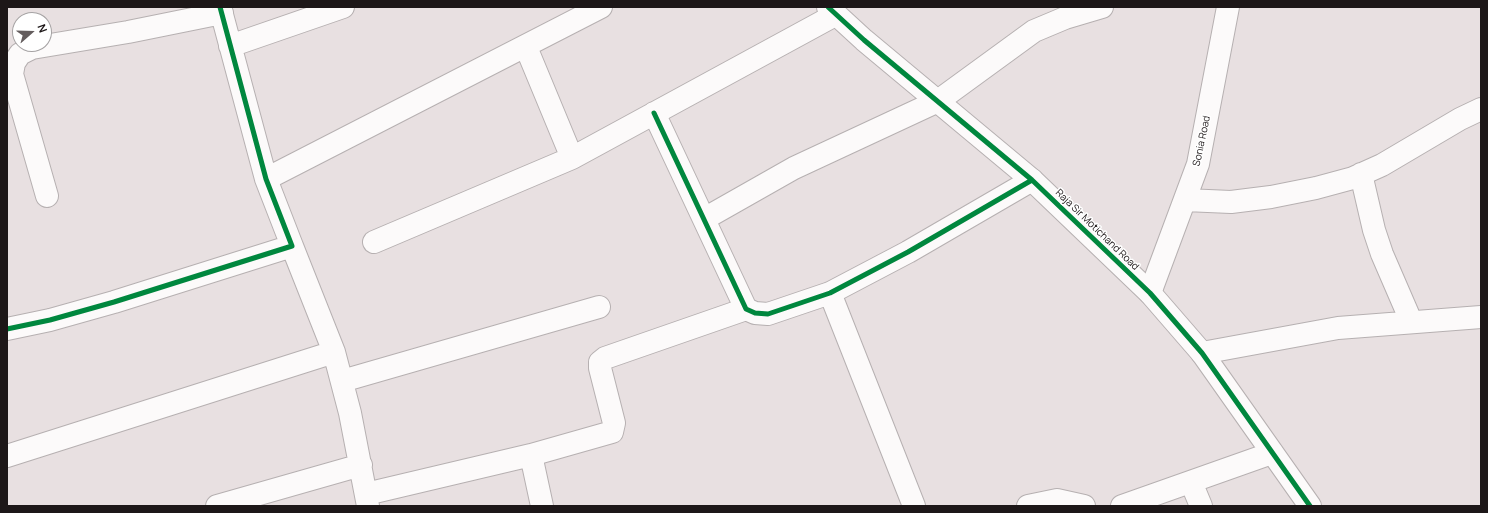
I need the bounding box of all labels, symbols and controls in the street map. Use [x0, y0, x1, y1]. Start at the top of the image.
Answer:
north arrow [12, 12, 52, 52]
text: N [34, 22, 51, 34]
street label: Sonia Road [1191, 115, 1213, 167]
street label: Raja Sir Motichand Road [1053, 187, 1141, 273]

